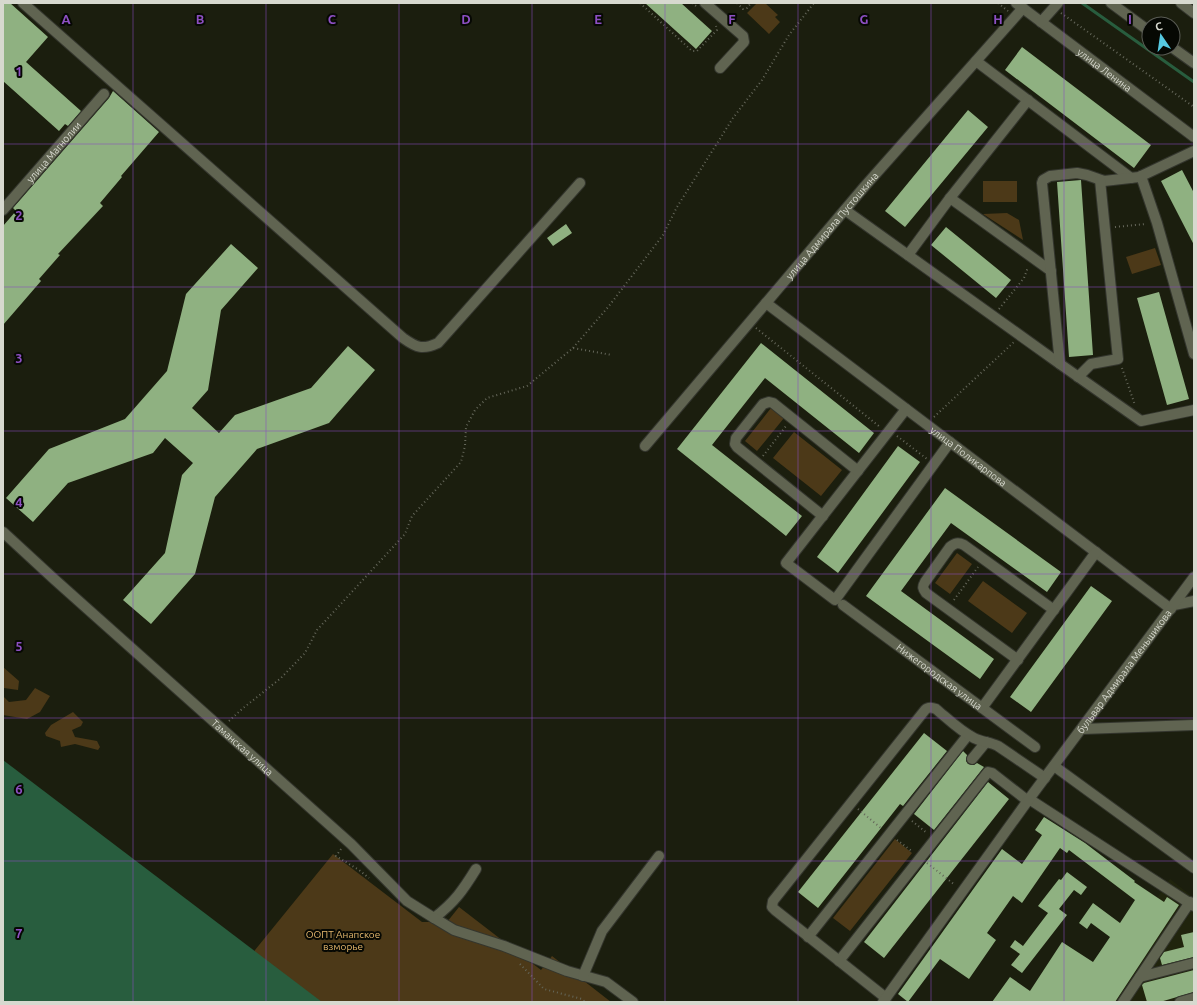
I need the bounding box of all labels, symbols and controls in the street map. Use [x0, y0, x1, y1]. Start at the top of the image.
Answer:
text: A [61, 12, 71, 26]
text: B [196, 12, 205, 26]
text: C [328, 12, 337, 26]
text: D [461, 12, 471, 26]
text: E [594, 12, 602, 26]
text: F [728, 12, 736, 26]
text: G [860, 12, 869, 26]
text: H [993, 12, 1003, 26]
text: I [1128, 12, 1132, 26]
north arrow [1141, 16, 1181, 56]
text: С [1154, 20, 1164, 33]
street label: улица Ленина [1075, 46, 1134, 94]
text: 1 [15, 64, 23, 78]
street label: улица Магнолии [24, 119, 83, 185]
street label: улица Адмирала Пустошкина [783, 170, 880, 281]
text: 2 [15, 208, 23, 222]
text: 3 [15, 351, 23, 365]
street label: улица Поликарпова [928, 424, 1009, 488]
text: 4 [15, 495, 23, 509]
street label: бульвар Адмирала Меньшикова [1074, 607, 1173, 735]
text: 5 [15, 639, 23, 653]
street label: Нижегородская улица [895, 641, 984, 711]
street label: Таманская улица [210, 717, 275, 777]
text: 6 [15, 782, 23, 796]
text: 7 [15, 926, 23, 940]
park label: ООПТ Анапское взморье [306, 929, 380, 952]

